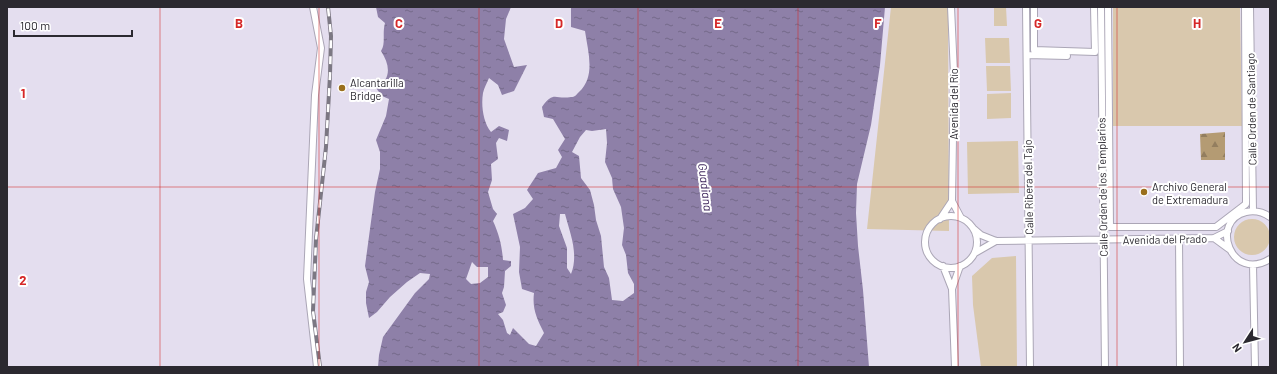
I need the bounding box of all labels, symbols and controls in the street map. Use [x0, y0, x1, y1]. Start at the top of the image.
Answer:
scale bar [14, 12, 132, 38]
text: B [235, 15, 243, 31]
text: C [395, 15, 403, 31]
text: D [555, 15, 563, 31]
text: E [714, 15, 722, 31]
text: F [874, 15, 882, 31]
text: G [1034, 15, 1042, 31]
text: H [1193, 15, 1201, 31]
text: 100 m [20, 18, 50, 32]
street label: Calle Orden de Santiago [1244, 53, 1258, 165]
street label: Avenida del Río [947, 68, 960, 140]
place label: Alcantarilla Bridge [350, 76, 404, 102]
marker: Alcantarilla Bridge [337, 83, 347, 93]
text: 1 [21, 85, 25, 101]
street label: Calle Orden de los Templarios [1094, 117, 1110, 257]
street label: Calle Ribera del Tajo [1021, 139, 1035, 235]
water label: Guadiana [696, 162, 716, 212]
place label: Archivo General de Extremadura [1152, 180, 1228, 206]
marker: Archivo General de Extremadura [1139, 187, 1149, 197]
street label: Avenida del Prado [1123, 232, 1207, 246]
text: 2 [19, 272, 27, 288]
north arrow [1225, 322, 1265, 362]
text: N [1229, 341, 1244, 355]

